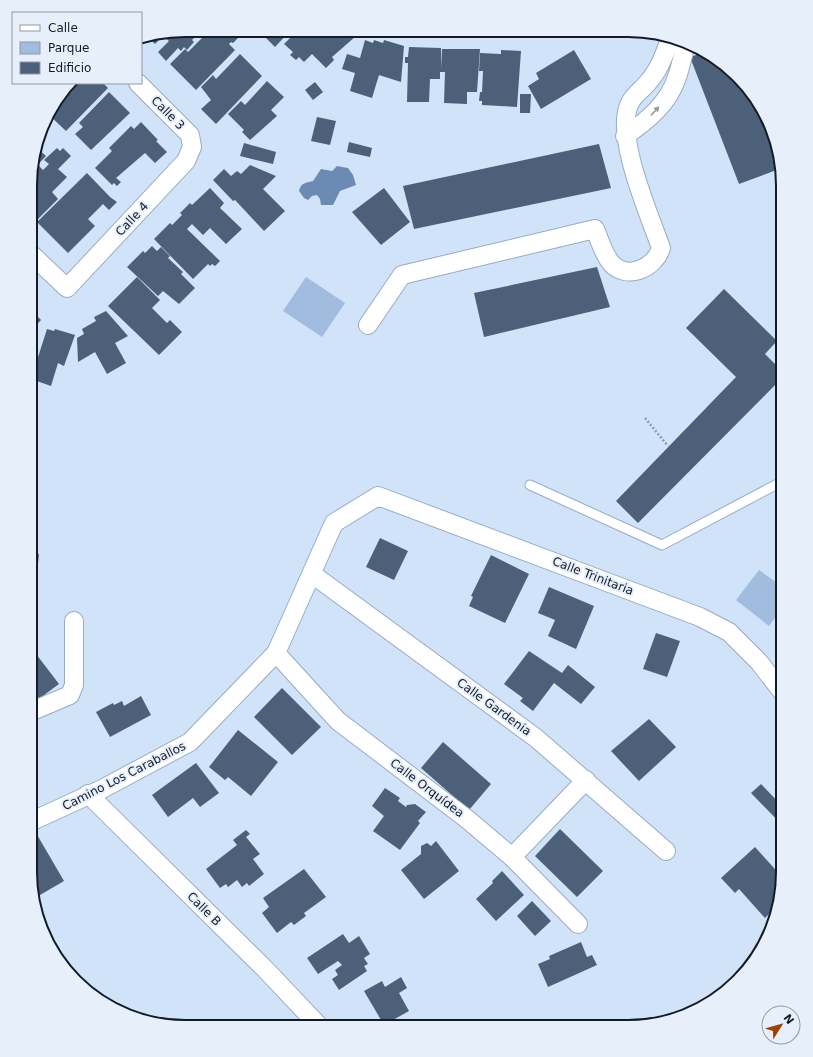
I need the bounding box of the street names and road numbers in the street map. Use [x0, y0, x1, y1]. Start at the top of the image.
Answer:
street label: Calle 3 [148, 93, 188, 133]
street label: Calle 4 [113, 199, 151, 239]
street label: Calle Trinitaria [550, 554, 636, 598]
street label: Calle Gardenia [454, 675, 534, 739]
street label: Camino Los Caraballos [60, 739, 188, 813]
street label: Calle Orquídea [387, 756, 467, 820]
street label: Calle B [184, 889, 224, 929]

